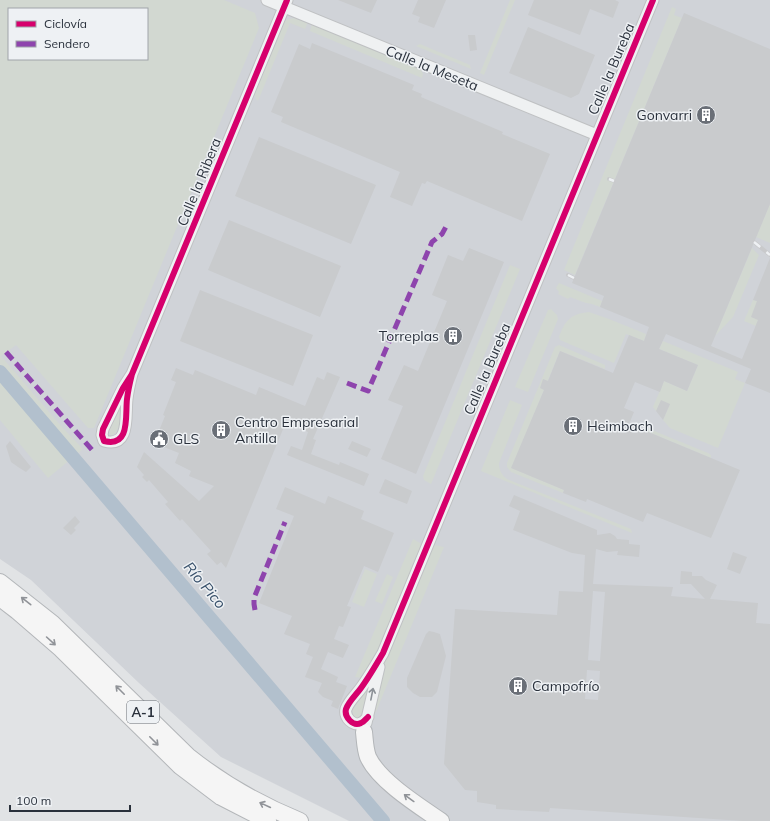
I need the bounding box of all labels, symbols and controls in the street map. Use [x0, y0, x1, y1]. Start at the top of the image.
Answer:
legend [8, 8, 148, 60]
text: Ciclovía [44, 16, 87, 31]
street label: Calle la Bureba [584, 20, 638, 118]
text: Sendero [44, 36, 90, 51]
street label: Calle la Meseta [383, 41, 481, 95]
building icon: Gonvarri [695, 104, 717, 126]
place label: Gonvarri [636, 106, 692, 124]
street label: Calle la Ribera [173, 135, 225, 229]
street label: Calle la Bureba [460, 320, 514, 418]
building icon: Torreplas [442, 325, 464, 347]
place label: Torreplas [379, 327, 439, 345]
place label: Centro Empresarial Antilla [235, 413, 358, 447]
building icon: Heimbach [562, 415, 584, 437]
place label: Heimbach [587, 417, 653, 435]
building icon: Centro Empresarial Antilla [210, 419, 232, 441]
public building icon: GLS [148, 428, 170, 450]
place label: GLS [173, 430, 200, 448]
water label: Río Pico [180, 558, 230, 613]
one-way arrow [20, 597, 31, 605]
one-way arrow [46, 636, 57, 645]
building icon: Campofrío [507, 675, 529, 697]
place label: Campofrío [532, 677, 600, 695]
one-way arrow [115, 685, 125, 695]
one-way arrow [368, 688, 376, 701]
road number: A-1 [127, 701, 159, 723]
one-way arrow [149, 736, 159, 746]
scale bar [10, 787, 130, 813]
text: 100 m [16, 793, 51, 808]
one-way arrow [404, 794, 415, 802]
one-way arrow [259, 801, 271, 808]

